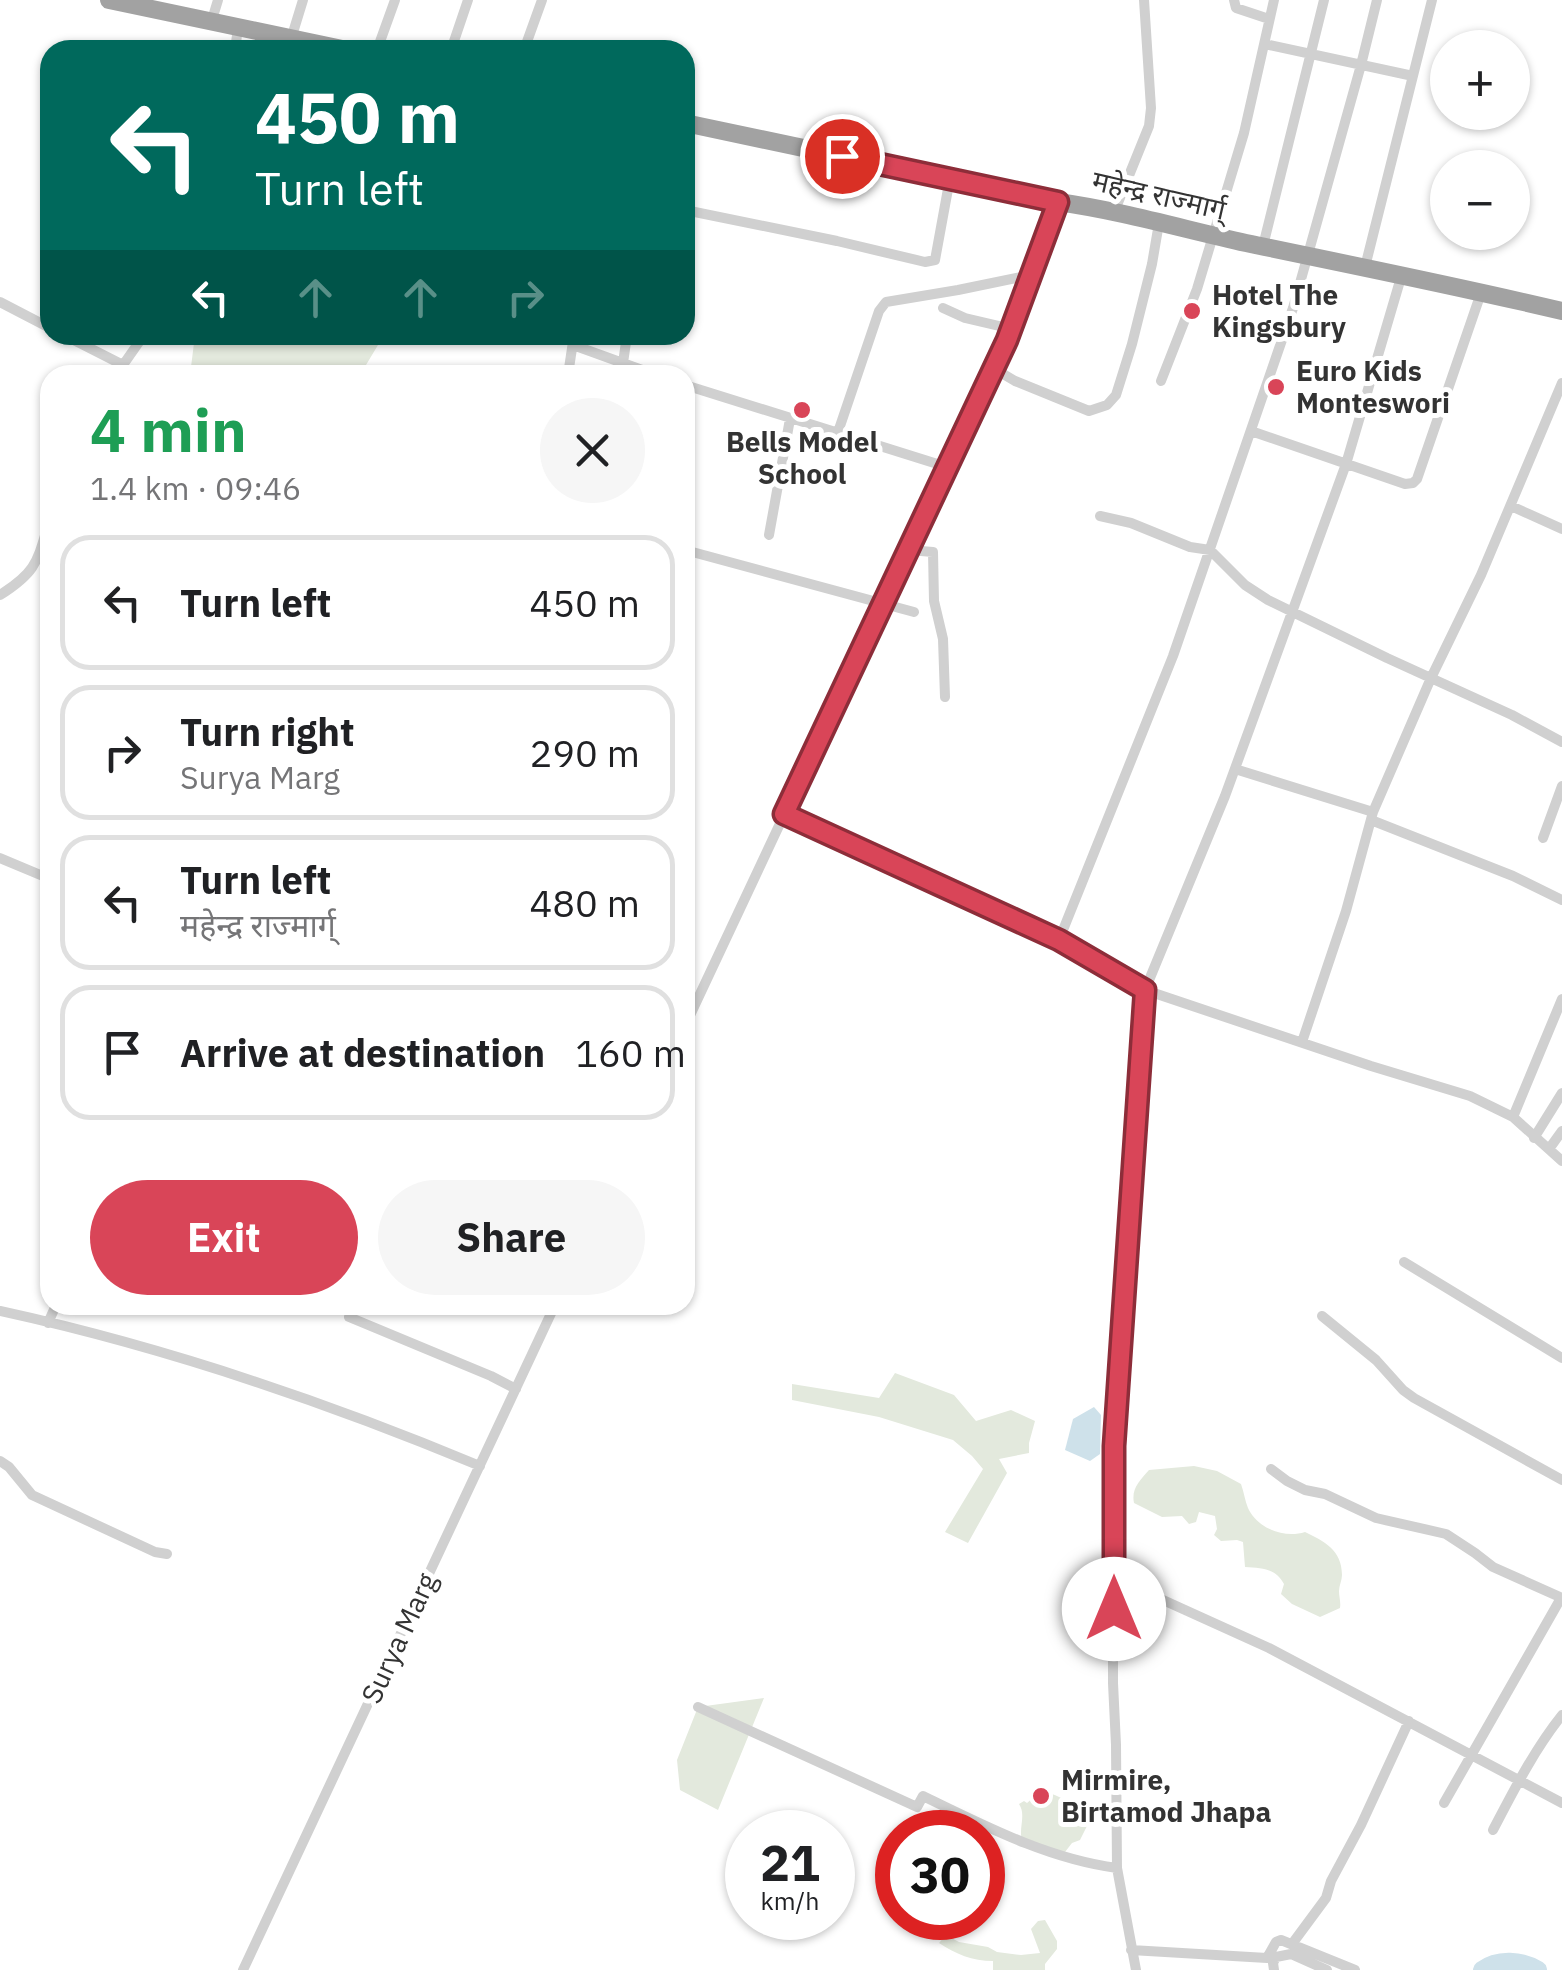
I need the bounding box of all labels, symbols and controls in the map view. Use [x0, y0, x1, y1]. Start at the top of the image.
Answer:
map controls [1430, 30, 1530, 250]
button: + [1430, 30, 1530, 130]
text: 450 m [255, 71, 460, 162]
icon: left [90, 80, 220, 210]
pin [800, 114, 885, 199]
icon: arrive [815, 129, 870, 184]
button: − [1430, 150, 1530, 250]
text: Turn left [255, 159, 424, 217]
street label: महेन्द्र राज्मार्ग् [1089, 161, 1234, 229]
icon: left [183, 270, 238, 325]
icon: ahead [288, 270, 343, 325]
icon: ahead [393, 270, 448, 325]
icon: right [498, 270, 553, 325]
place label: Hotel The Kingsbury [1212, 276, 1346, 345]
marker: Hotel The Kingsbury [1181, 300, 1203, 322]
place label: Euro Kids Monteswori [1296, 352, 1450, 421]
marker: Euro Kids Monteswori [1265, 376, 1287, 398]
text: 4 min [90, 390, 247, 469]
button: close [540, 398, 645, 503]
marker: Bells Model School [791, 399, 813, 421]
place label: Bells Model School [726, 423, 878, 492]
text: 1.4 km · 09:46 [90, 467, 301, 509]
icon: left [95, 575, 150, 630]
text: Turn left [180, 578, 331, 627]
text: 450 m [529, 578, 640, 627]
text: Turn right [180, 707, 355, 756]
icon: right [95, 725, 150, 780]
text: 290 m [529, 728, 640, 777]
text: Surya Marg [180, 756, 340, 798]
text: Turn left [180, 855, 331, 904]
icon: left [95, 875, 150, 930]
text: 480 m [529, 878, 640, 927]
text: महेन्द्र राज्मार्ग् [180, 904, 336, 946]
icon: arrive [95, 1025, 150, 1080]
text: Arrive at destination [180, 1028, 545, 1077]
text: 160 m [575, 1028, 686, 1077]
button: Exit [90, 1180, 358, 1295]
button: Share [378, 1180, 645, 1295]
position arrow [1062, 1557, 1166, 1661]
street label: Surya Marg [352, 1566, 445, 1709]
place label: Mirmire, Birtamod Jhapa [1061, 1761, 1272, 1830]
marker: Mirmire, Birtamod Jhapa [1030, 1785, 1052, 1807]
speed limit sign: 30 [875, 1810, 1005, 1940]
text: 21 [760, 1830, 820, 1895]
text: km/h [761, 1884, 819, 1917]

